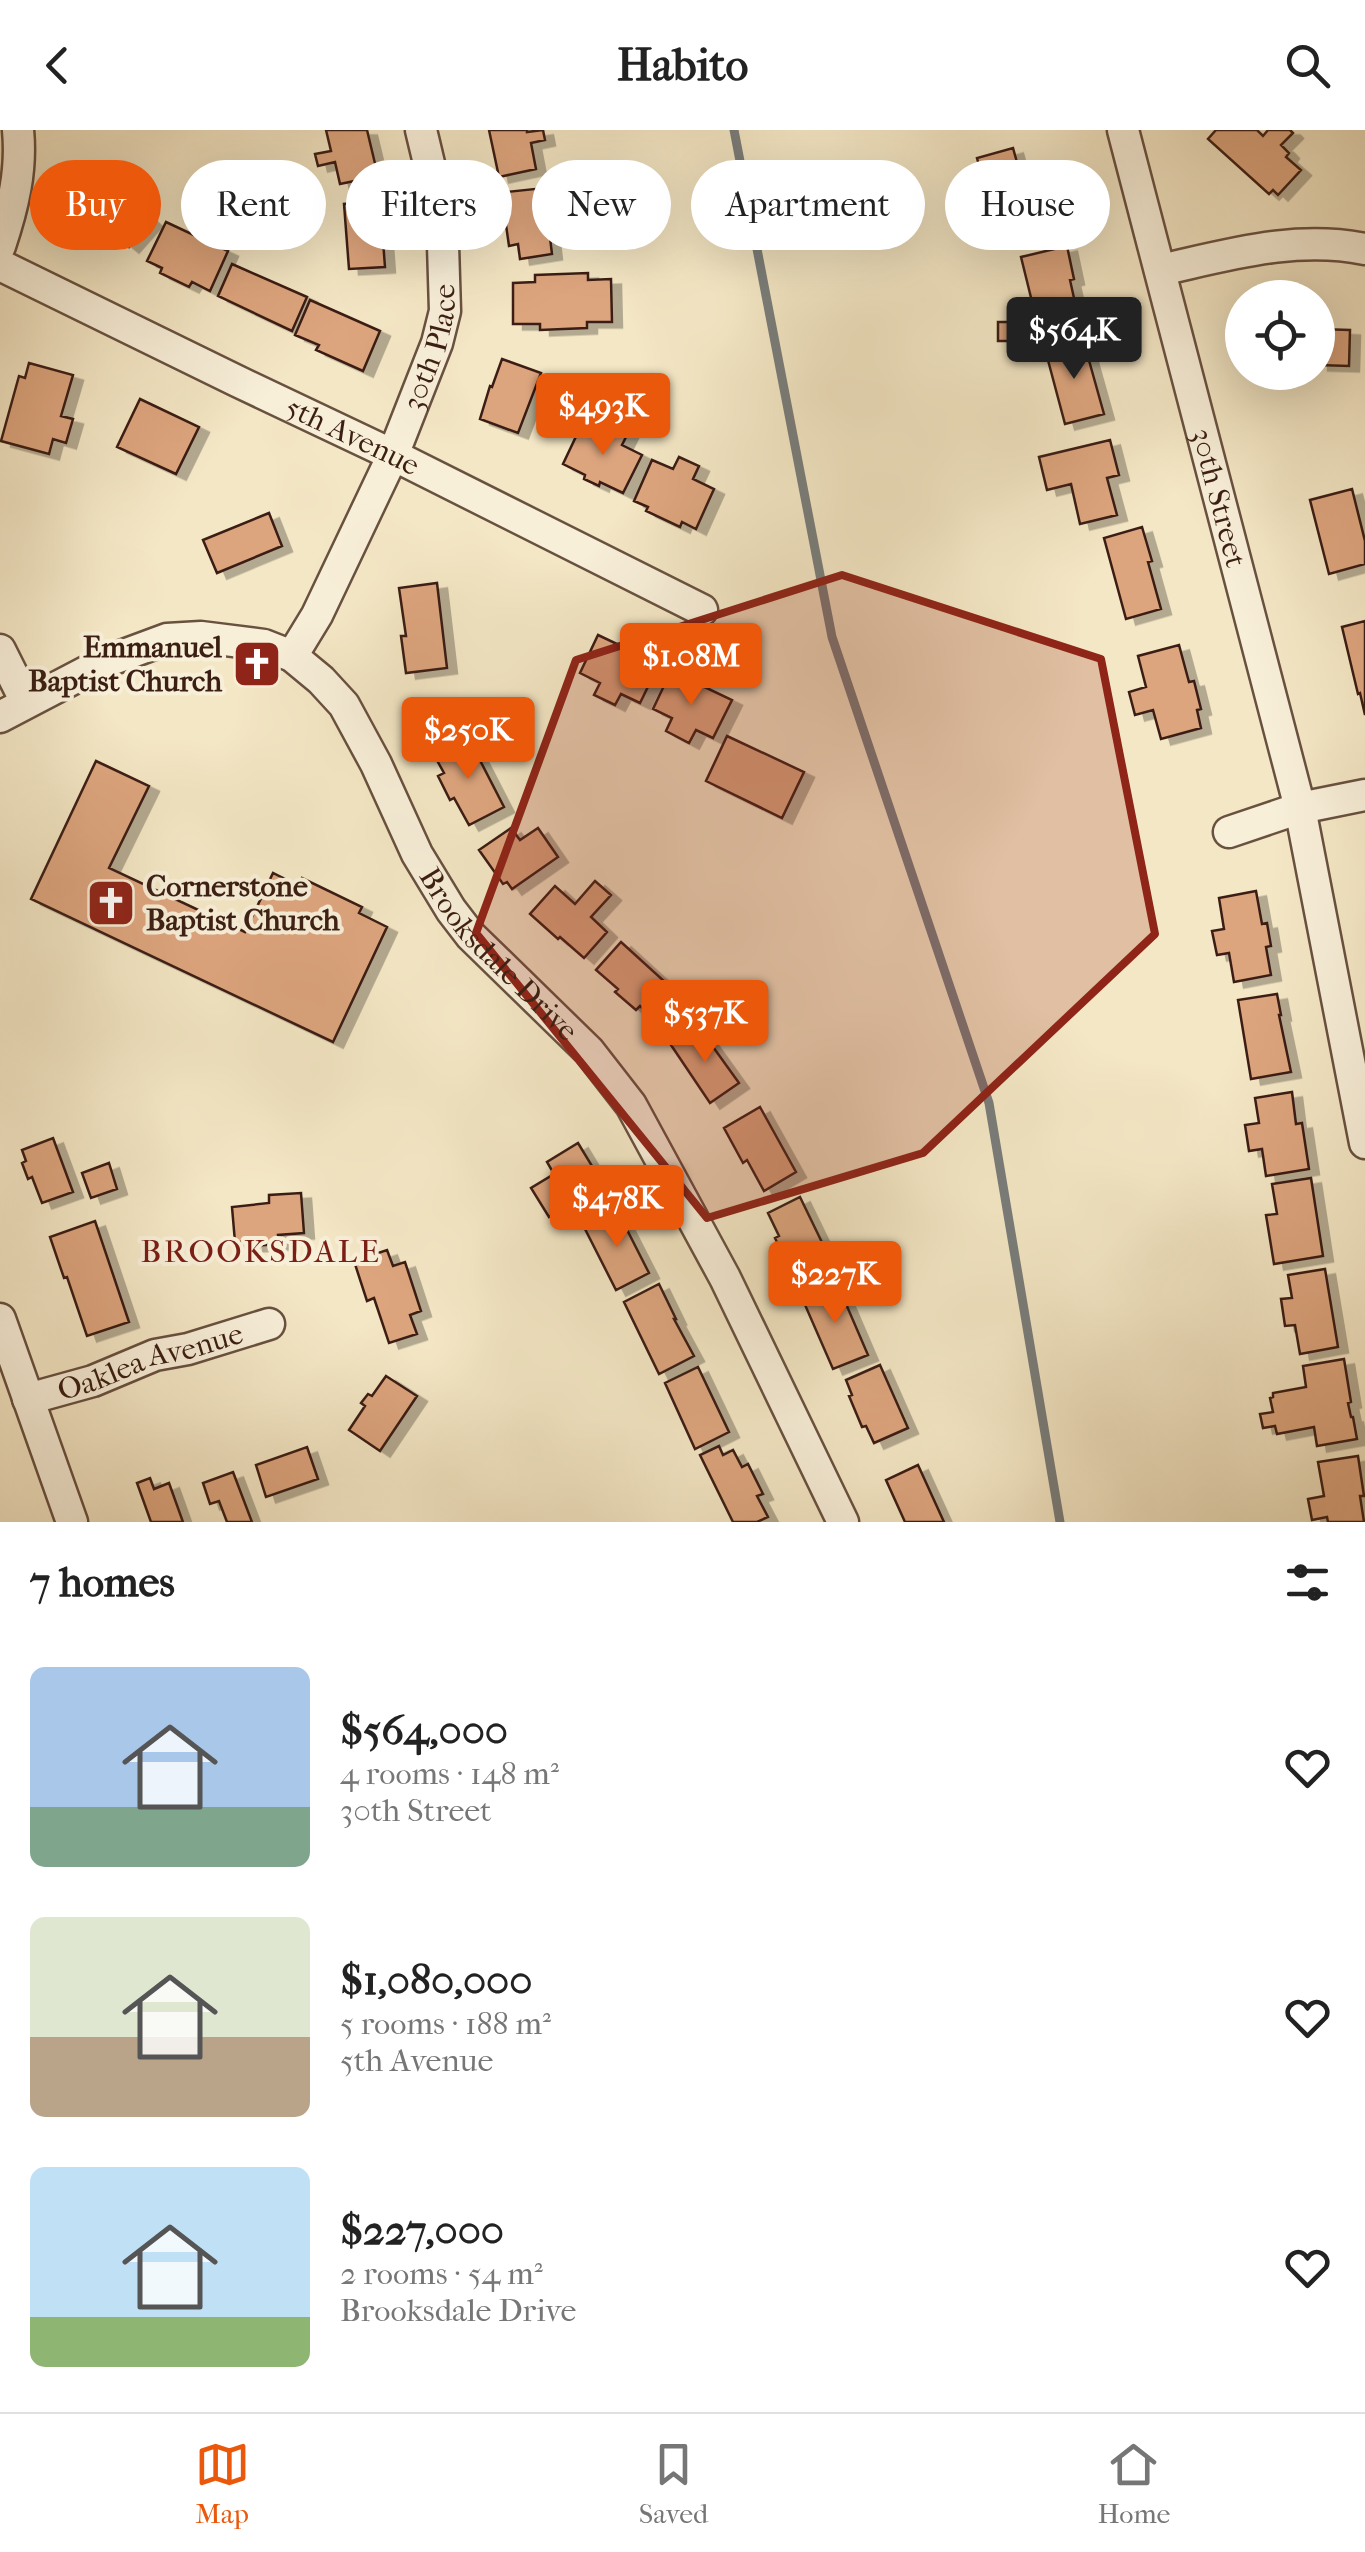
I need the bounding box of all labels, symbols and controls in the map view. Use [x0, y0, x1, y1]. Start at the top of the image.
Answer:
icon: back [30, 38, 85, 93]
icon: search [1280, 38, 1335, 93]
text: Habito [617, 39, 748, 92]
chip: Buy [30, 160, 161, 250]
chip: Rent [181, 160, 326, 250]
chip: Filters [346, 160, 512, 250]
chip: New [532, 160, 671, 250]
chip: Apartment [691, 160, 925, 250]
chip: House [945, 160, 1110, 250]
map controls [1225, 280, 1335, 390]
button: locate [1225, 280, 1335, 390]
street label: 30th Place [395, 283, 463, 416]
pin: $564K [1004, 297, 1144, 382]
text: $564K [1029, 311, 1119, 348]
pin: $493K [533, 373, 673, 458]
text: $493K [558, 387, 648, 424]
street label: 5th Avenue [280, 390, 425, 483]
street label: 30th Street [1184, 425, 1253, 571]
pin: $1.08M [610, 623, 772, 708]
place label: Emmanuel Baptist Church [28, 630, 223, 699]
text: $1.08M [642, 637, 740, 674]
church icon: Emmanuel Baptist Church [231, 638, 283, 690]
pin: $250K [398, 697, 538, 782]
text: $250K [424, 711, 512, 748]
street label: Brooksdale Drive [412, 862, 585, 1049]
place label: Cornerstone Baptist Church [146, 869, 341, 938]
church icon: Cornerstone Baptist Church [85, 877, 137, 929]
pin: $537K [635, 980, 775, 1065]
text: $537K [663, 994, 747, 1031]
pin: $478K [547, 1165, 687, 1250]
text: $478K [572, 1179, 662, 1216]
district label: BROOKSDALE [141, 1233, 382, 1270]
pin: $227K [765, 1241, 905, 1326]
text: $227K [790, 1255, 880, 1292]
street label: Oaklea Avenue [54, 1316, 247, 1408]
icon: filters [1280, 1555, 1335, 1610]
text: 7 homes [30, 1558, 175, 1607]
text: $564,000 [340, 1706, 508, 1755]
icon: home [110, 1707, 230, 1827]
icon: heart [1280, 1740, 1335, 1795]
text: 4 rooms · 148 m² [340, 1755, 559, 1792]
text: 30th Street [340, 1792, 491, 1829]
text: $1,080,000 [340, 1956, 532, 2005]
icon: home [110, 1957, 230, 2077]
icon: heart [1280, 1990, 1335, 2045]
text: 5 rooms · 188 m² [340, 2005, 551, 2042]
text: 5th Avenue [340, 2042, 493, 2079]
text: $227,000 [340, 2206, 504, 2255]
icon: home [110, 2207, 230, 2327]
icon: heart [1280, 2240, 1335, 2295]
text: 2 rooms · 54 m² [340, 2255, 543, 2292]
text: Brooksdale Drive [340, 2292, 576, 2329]
tab: Map [195, 2437, 250, 2530]
tab: Saved [639, 2437, 708, 2530]
tab: Home [1098, 2437, 1170, 2530]

